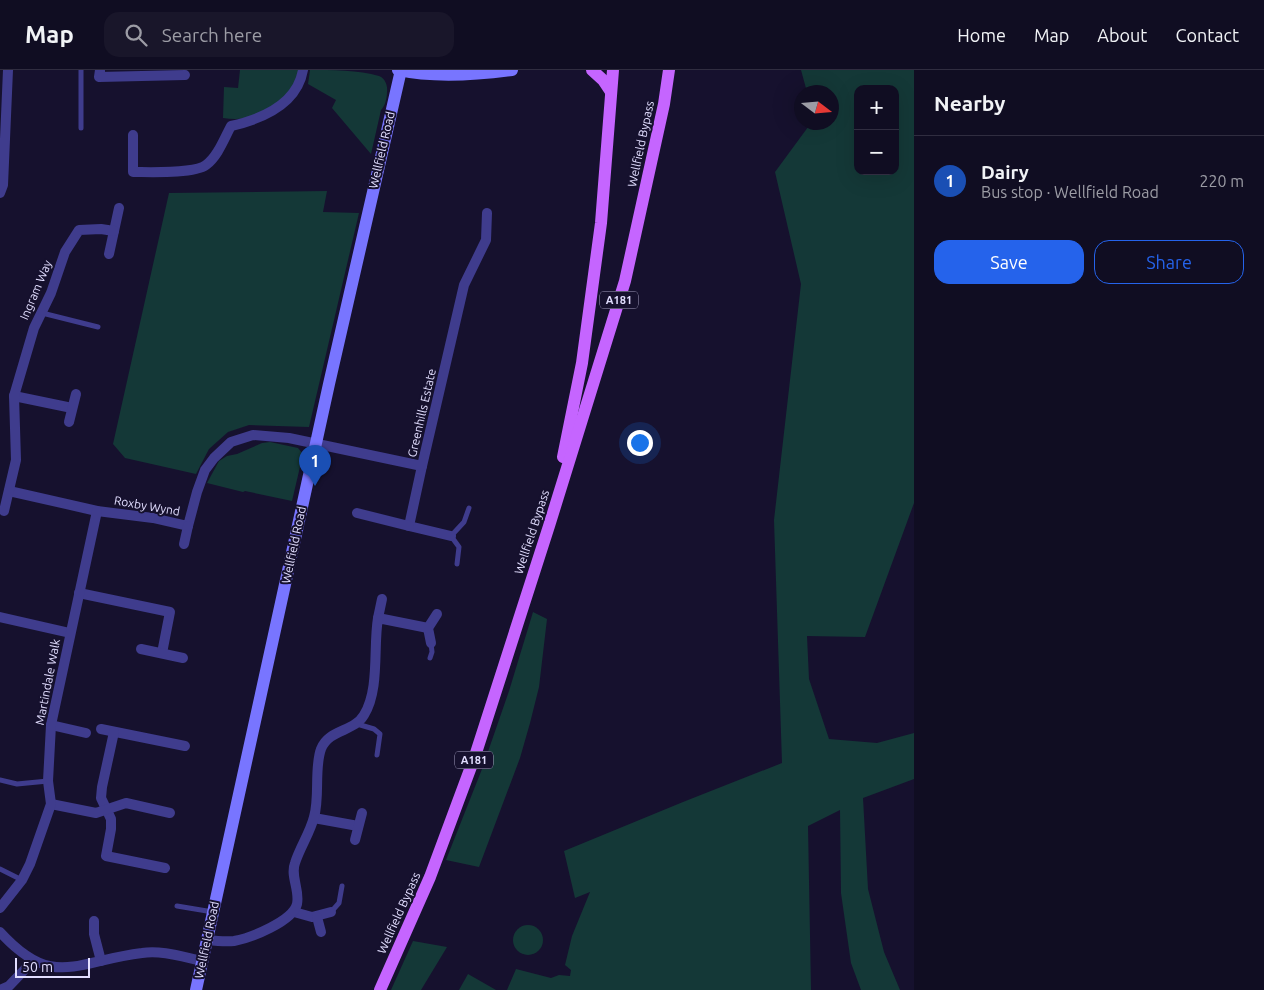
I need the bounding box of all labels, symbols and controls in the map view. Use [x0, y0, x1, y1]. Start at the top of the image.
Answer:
search box [104, 12, 454, 57]
text: Map [25, 21, 74, 48]
icon: search [122, 21, 150, 49]
text: Search here [162, 24, 262, 46]
text: Home [957, 25, 1006, 45]
text: Map [1034, 25, 1069, 45]
text: About [1097, 25, 1147, 45]
text: Contact [1175, 25, 1239, 45]
north arrow [794, 85, 839, 130]
map controls [854, 85, 899, 175]
button: + [854, 85, 899, 130]
text: Nearby [934, 91, 1005, 115]
street label: Wellfield Bypass [625, 100, 656, 188]
street label: Wellfield Road [366, 110, 397, 190]
button: − [854, 130, 899, 175]
text: Dairy [981, 161, 1029, 183]
text: 1 [945, 172, 955, 190]
text: 220 m [1199, 172, 1244, 190]
text: Bus stop · Wellfield Road [981, 183, 1159, 201]
button: Save [934, 240, 1084, 284]
button: Share [1094, 240, 1244, 284]
street label: Ingram Way [17, 258, 54, 322]
road number: A181 [600, 292, 638, 308]
street label: Greenhills Estate [405, 367, 438, 459]
your location [627, 430, 653, 456]
pin: 1 [299, 445, 331, 486]
street label: Wellfield Bypass [512, 488, 551, 576]
street label: Roxby Wynd [113, 493, 181, 518]
street label: Wellfield Road [279, 505, 308, 585]
street label: Martindale Walk [33, 638, 62, 726]
road number: A181 [455, 752, 493, 768]
street label: Wellfield Bypass [375, 870, 422, 956]
street label: Wellfield Road [192, 900, 221, 980]
scale bar [15, 955, 90, 978]
text: 50 m [22, 959, 53, 975]

